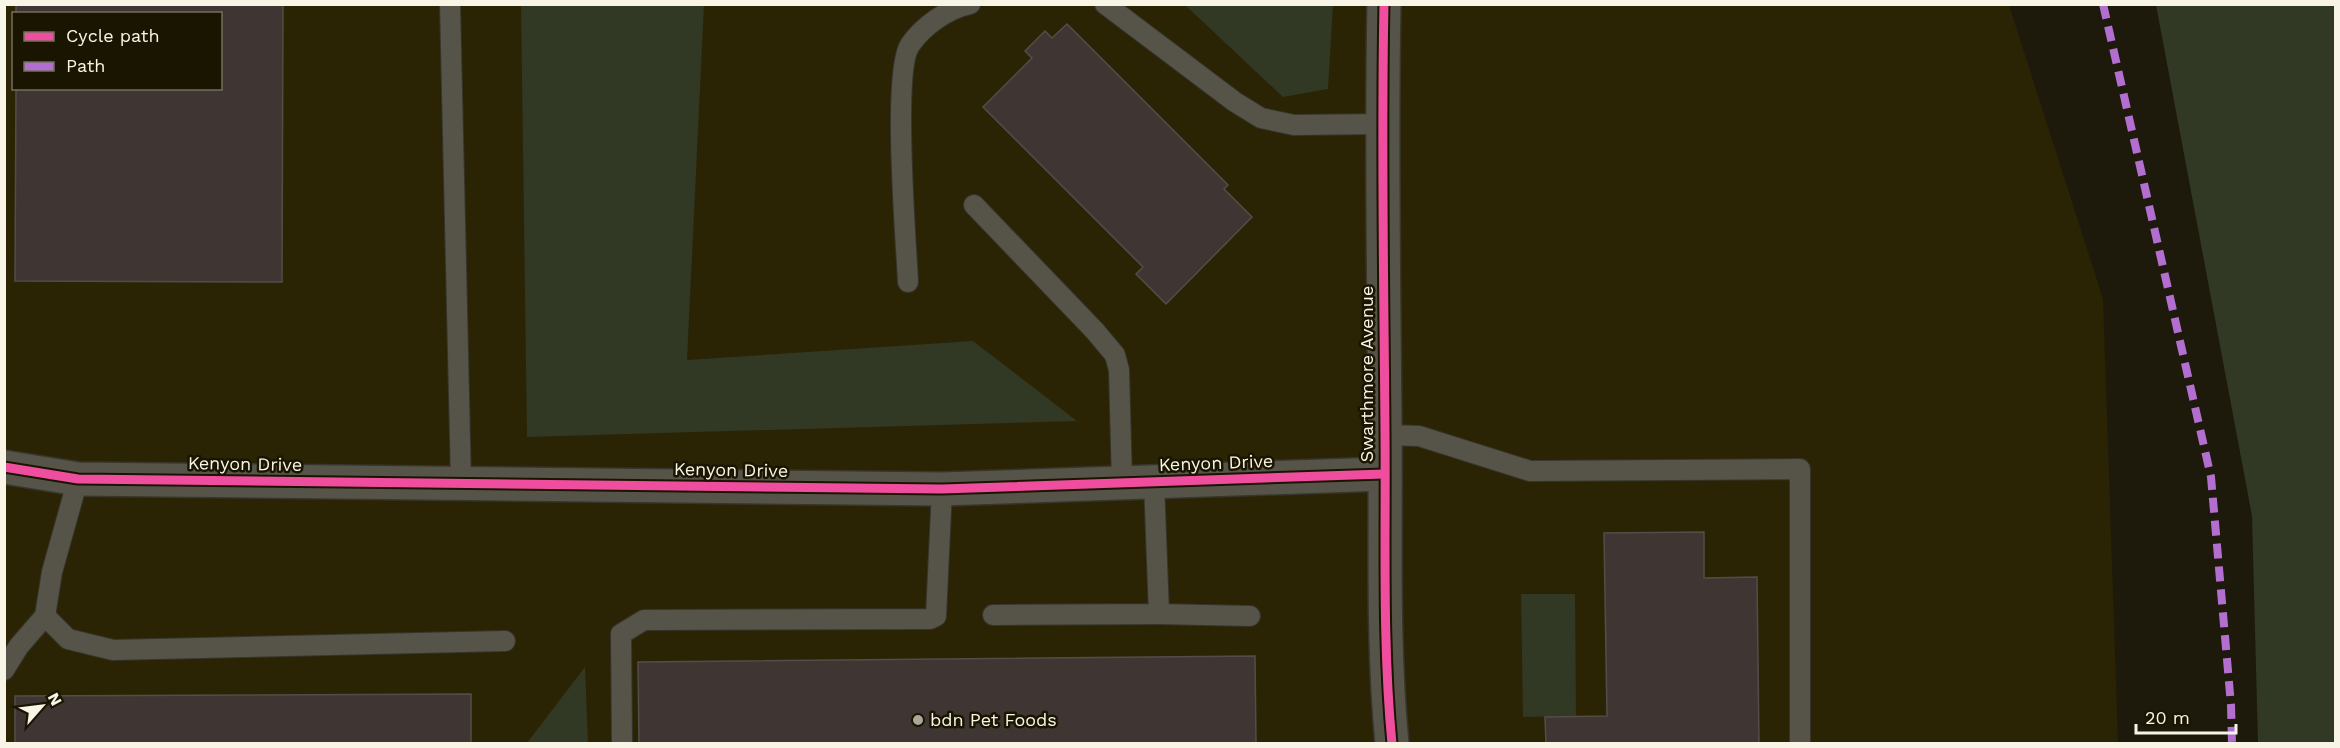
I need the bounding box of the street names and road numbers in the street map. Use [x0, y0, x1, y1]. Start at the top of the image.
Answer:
street label: Swarthmore Avenue [1356, 286, 1377, 462]
street label: Kenyon Drive [1158, 450, 1274, 475]
street label: Kenyon Drive [188, 452, 302, 475]
street label: Kenyon Drive [674, 458, 788, 481]

